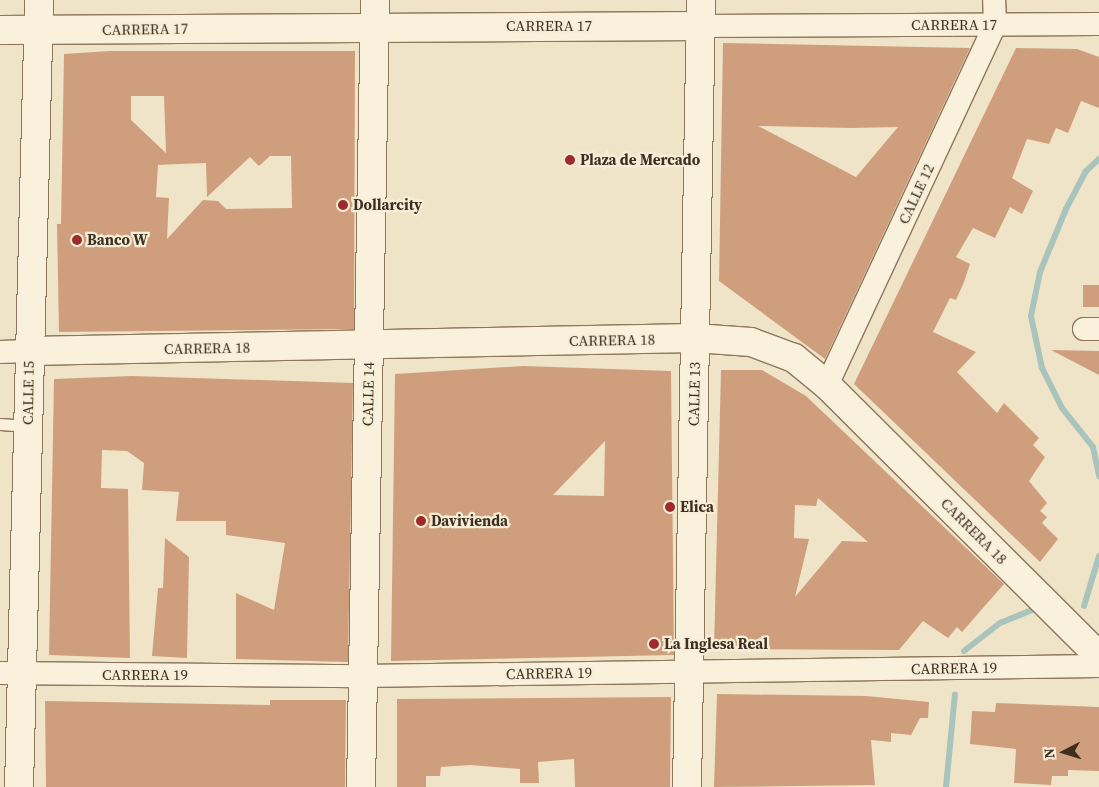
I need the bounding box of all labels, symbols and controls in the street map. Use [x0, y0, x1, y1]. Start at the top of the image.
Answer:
street label: CARRERA 17 [911, 16, 997, 34]
street label: CARRERA 17 [506, 17, 592, 35]
street label: CARRERA 17 [102, 19, 188, 39]
place label: Plaza de Mercado [580, 151, 700, 169]
marker: Plaza de Mercado [564, 154, 576, 166]
street label: CALLE 12 [894, 161, 938, 227]
place label: Dollarcity [353, 196, 422, 214]
marker: Dollarcity [337, 199, 349, 211]
place label: Banco W [87, 231, 148, 249]
marker: Banco W [71, 234, 83, 246]
street label: CARRERA 18 [569, 330, 655, 350]
street label: CARRERA 18 [164, 338, 250, 358]
street label: CALLE 15 [18, 361, 38, 425]
street label: CALLE 14 [358, 362, 378, 426]
street label: CALLE 13 [684, 362, 704, 426]
street label: CARRERA 18 [937, 494, 1011, 568]
place label: Elica [680, 498, 714, 516]
marker: Elica [664, 501, 676, 513]
place label: Davivienda [431, 512, 508, 530]
marker: Davivienda [415, 515, 427, 527]
place label: La Inglesa Real [664, 635, 768, 653]
marker: La Inglesa Real [648, 638, 660, 650]
street label: CARRERA 19 [911, 658, 997, 678]
street label: CARRERA 19 [506, 663, 592, 683]
street label: CARRERA 19 [102, 666, 188, 684]
north arrow [1039, 727, 1089, 777]
text: N [1039, 747, 1059, 759]

